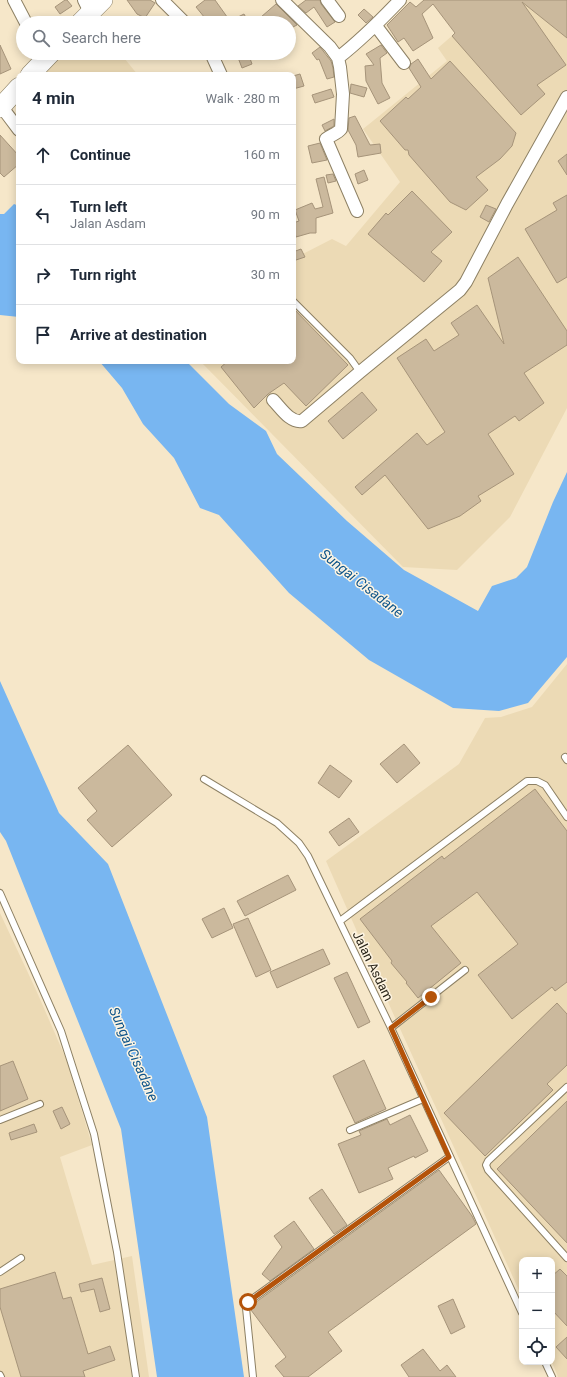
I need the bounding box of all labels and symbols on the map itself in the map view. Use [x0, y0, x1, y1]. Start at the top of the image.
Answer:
water label: Sungai Cisadane [317, 546, 407, 620]
street label: Jalan Asdam [350, 929, 396, 1003]
route end [422, 988, 440, 1006]
water label: Sungai Cisadane [106, 1005, 162, 1103]
route start [239, 1293, 257, 1311]

